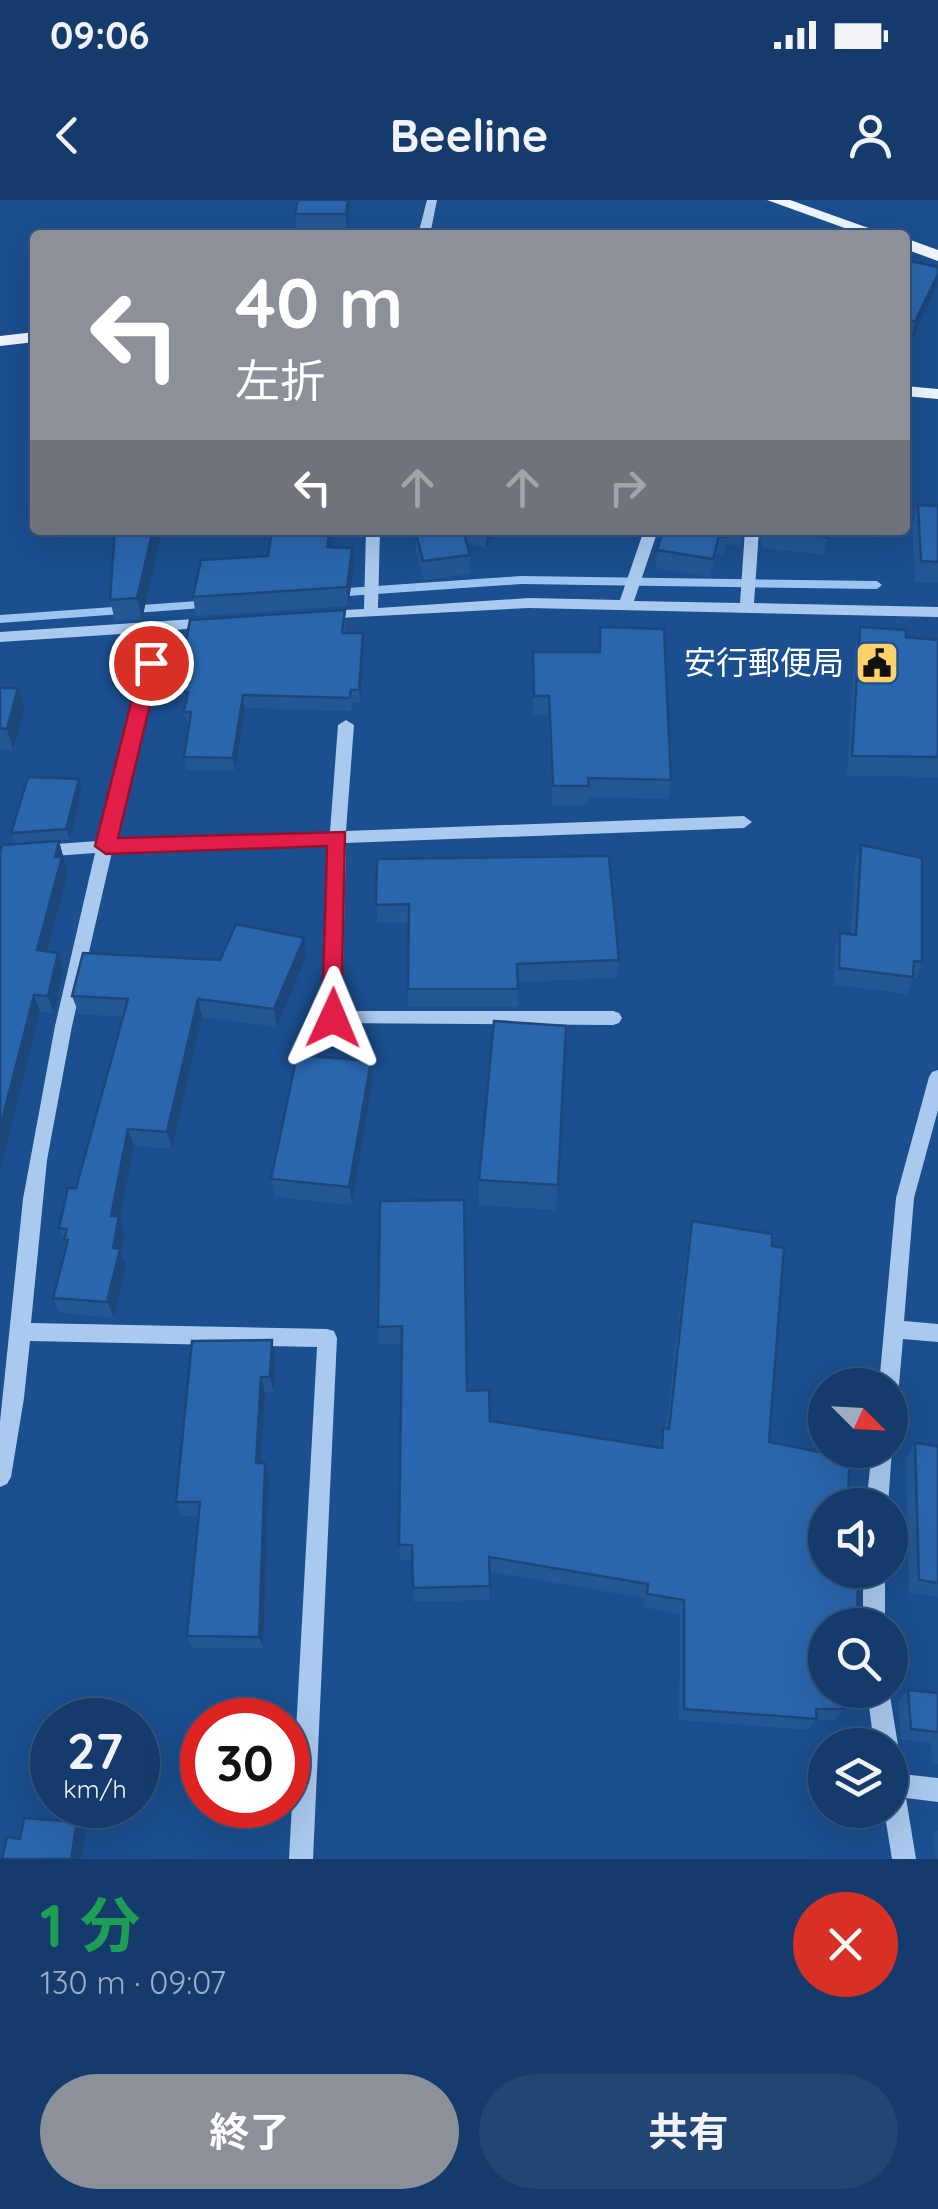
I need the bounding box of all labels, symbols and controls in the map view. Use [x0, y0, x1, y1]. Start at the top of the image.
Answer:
text: 09:06 [50, 11, 150, 59]
text: Beeline [390, 107, 548, 163]
icon: back [40, 108, 95, 163]
icon: person [843, 108, 898, 163]
text: 40 m [235, 258, 403, 346]
icon: left [70, 270, 200, 400]
text: 左折 [235, 352, 325, 408]
icon: left [285, 460, 340, 515]
icon: ahead [390, 460, 445, 515]
icon: ahead [495, 460, 550, 515]
icon: right [600, 460, 655, 515]
pin [109, 621, 194, 706]
icon: arrive [124, 636, 179, 691]
public building icon: 安行郵便局 [854, 640, 900, 686]
place label: 安行郵便局 [684, 642, 844, 682]
position arrow [281, 966, 385, 1070]
north arrow [808, 1368, 908, 1468]
map controls [808, 1368, 908, 1828]
button: sound [808, 1488, 908, 1588]
button: search [808, 1608, 908, 1708]
speed limit sign: 30 [180, 1698, 310, 1828]
text: 27 [67, 1719, 123, 1782]
button: layers [808, 1728, 908, 1828]
text: km/h [63, 1773, 127, 1804]
text: 1 分 [40, 1887, 140, 1962]
button: close [793, 1892, 898, 1997]
text: 130 m · 09:07 [40, 1962, 226, 2002]
button: 終了 [40, 2074, 459, 2189]
button: 共有 [479, 2074, 898, 2189]

